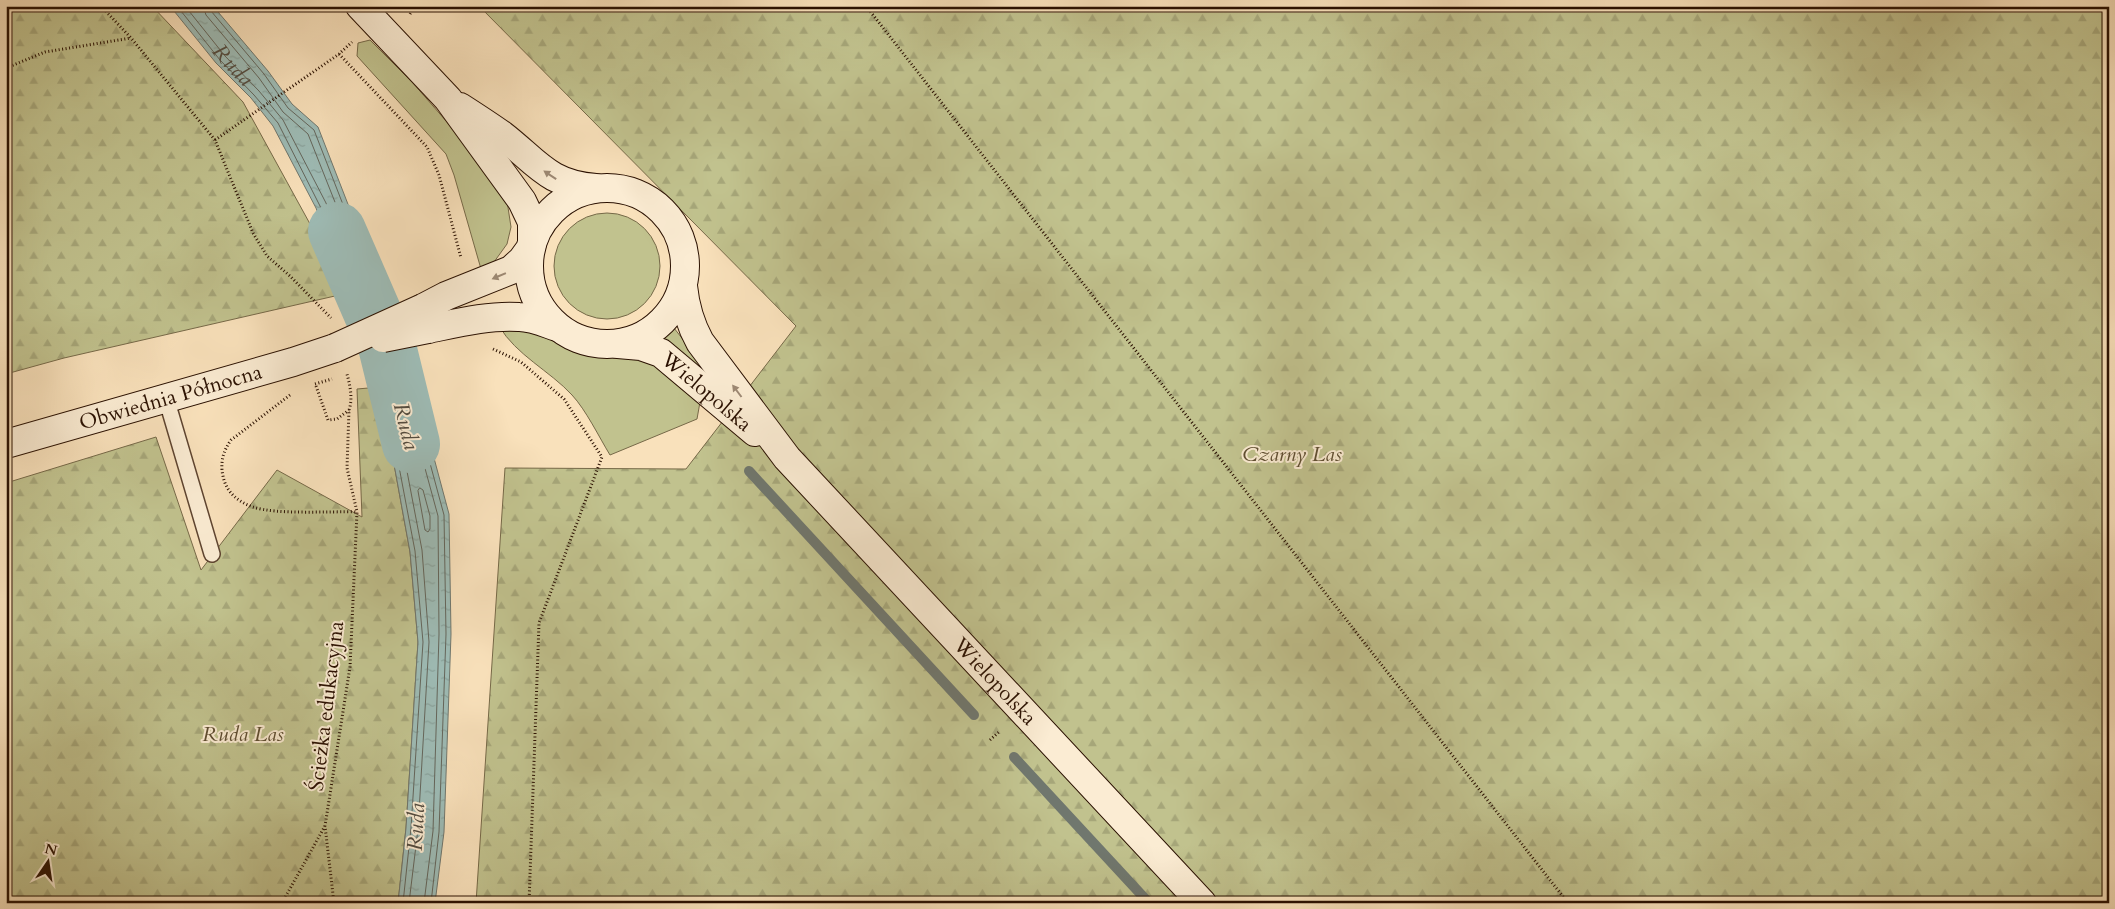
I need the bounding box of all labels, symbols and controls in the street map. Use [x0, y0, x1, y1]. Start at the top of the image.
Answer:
water label: Ruda [205, 38, 260, 93]
one-way arrow [543, 170, 557, 180]
one-way arrow [492, 272, 506, 280]
street label: Wielopolska [654, 344, 758, 438]
street label: Obwiednia Północna [76, 358, 265, 437]
one-way arrow [732, 384, 742, 398]
water label: Ruda [386, 399, 426, 453]
park label: Czarny Las [1242, 440, 1342, 469]
street label: Ścieżka edukacyjna [301, 619, 351, 793]
street label: Wielopolska [946, 630, 1043, 732]
park label: Ruda Las [202, 720, 284, 749]
water label: Ruda [400, 802, 432, 852]
north arrow [22, 836, 72, 886]
text: N [43, 839, 59, 860]

